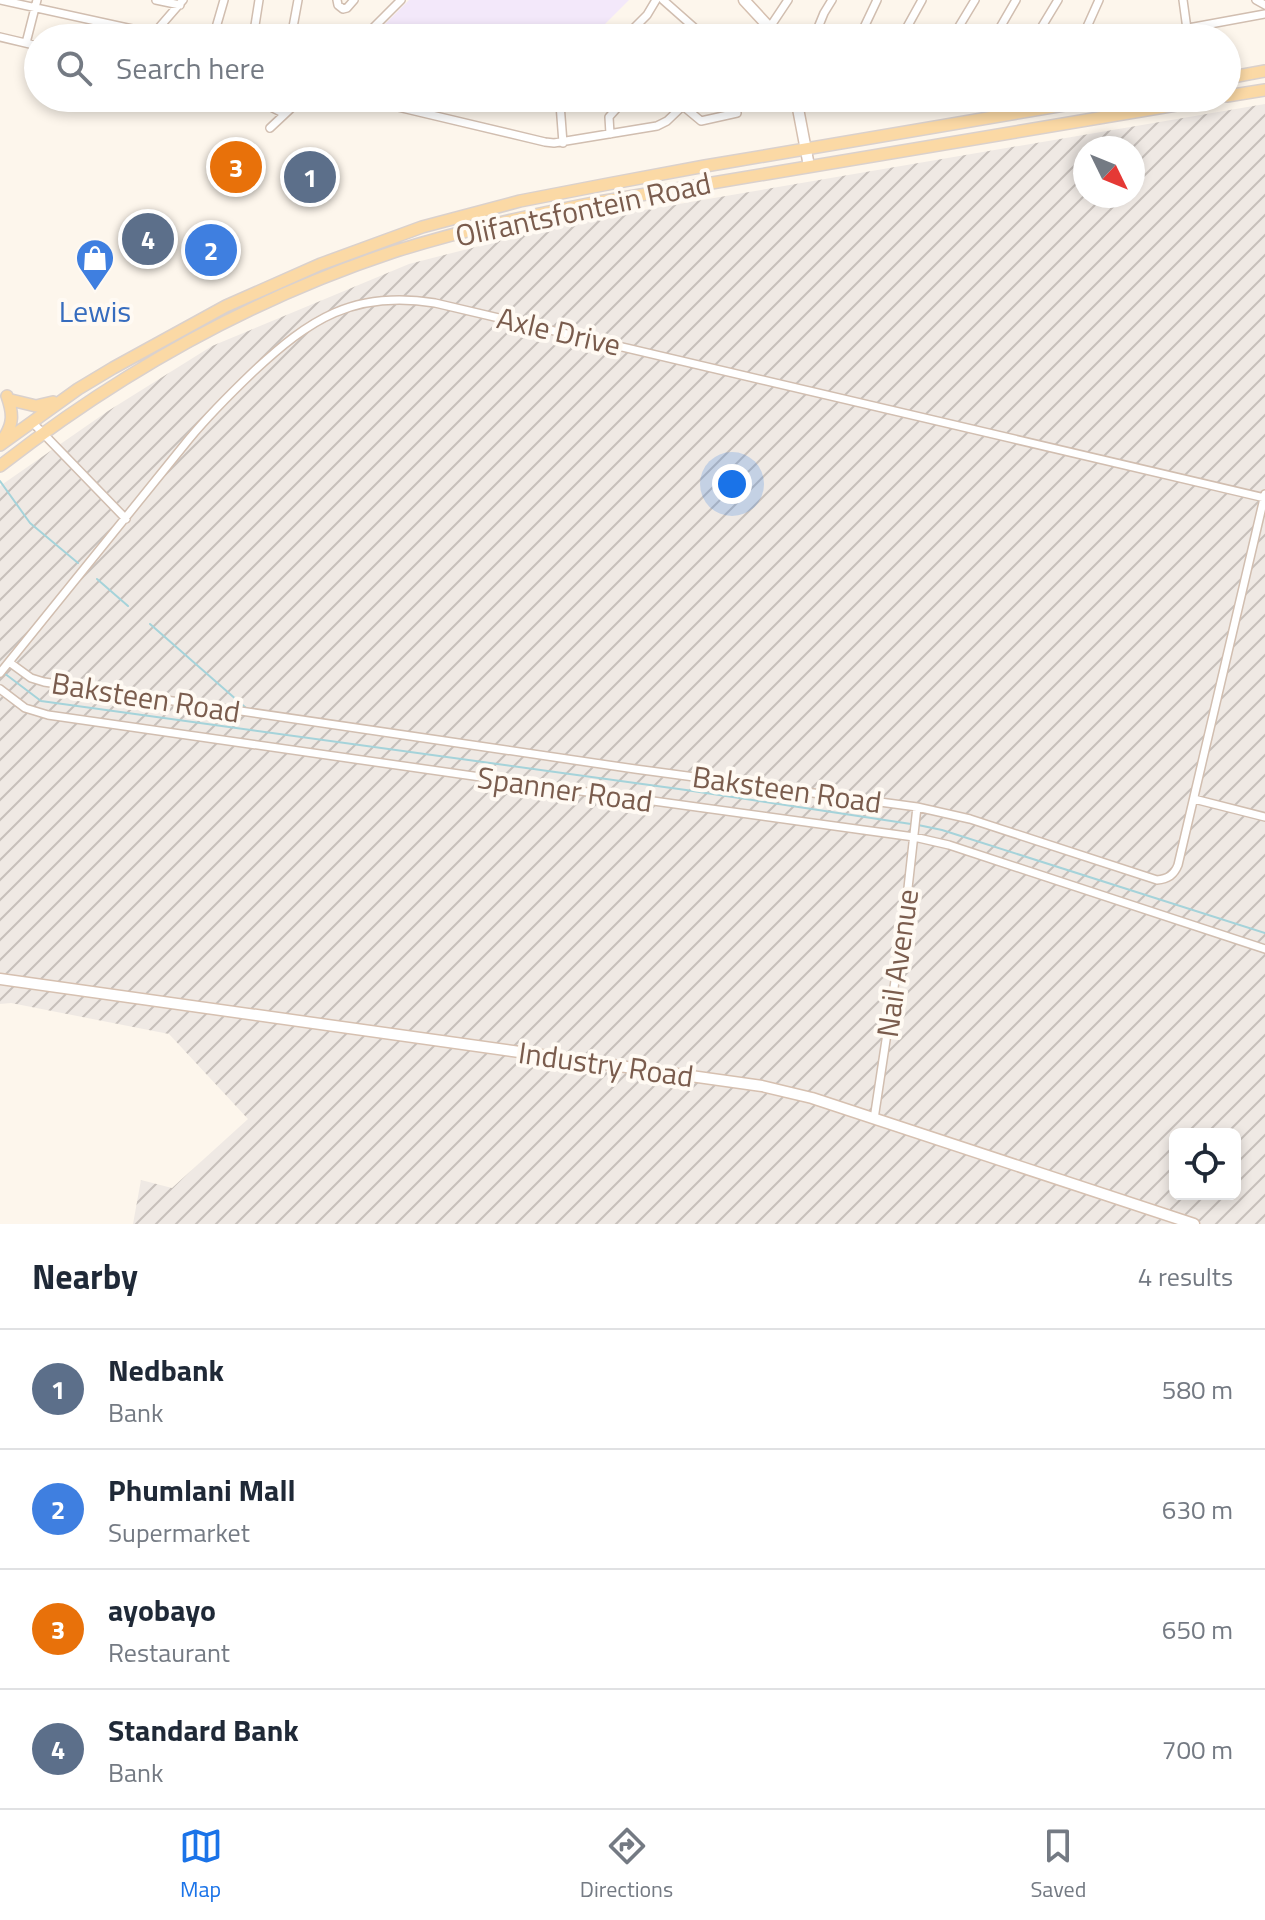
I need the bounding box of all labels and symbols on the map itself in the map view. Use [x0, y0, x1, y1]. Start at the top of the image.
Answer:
north arrow [1073, 136, 1145, 208]
pin: 3 [210, 137, 262, 197]
pin: 1 [284, 147, 336, 207]
street label: Olifantsfontein Road [451, 159, 715, 259]
pin: 4 [122, 209, 174, 269]
pin: 2 [185, 220, 237, 280]
shop icon: Lewis [74, 237, 116, 292]
place label: Lewis [59, 288, 131, 334]
street label: Axle Drive [493, 294, 625, 368]
your location [712, 464, 752, 504]
street label: Baksteen Road [48, 659, 244, 735]
street label: Baksteen Road [690, 753, 884, 825]
street label: Spanner Road [474, 754, 656, 824]
street label: Nail Avenue [864, 886, 930, 1040]
street label: Industry Road [516, 1029, 696, 1099]

